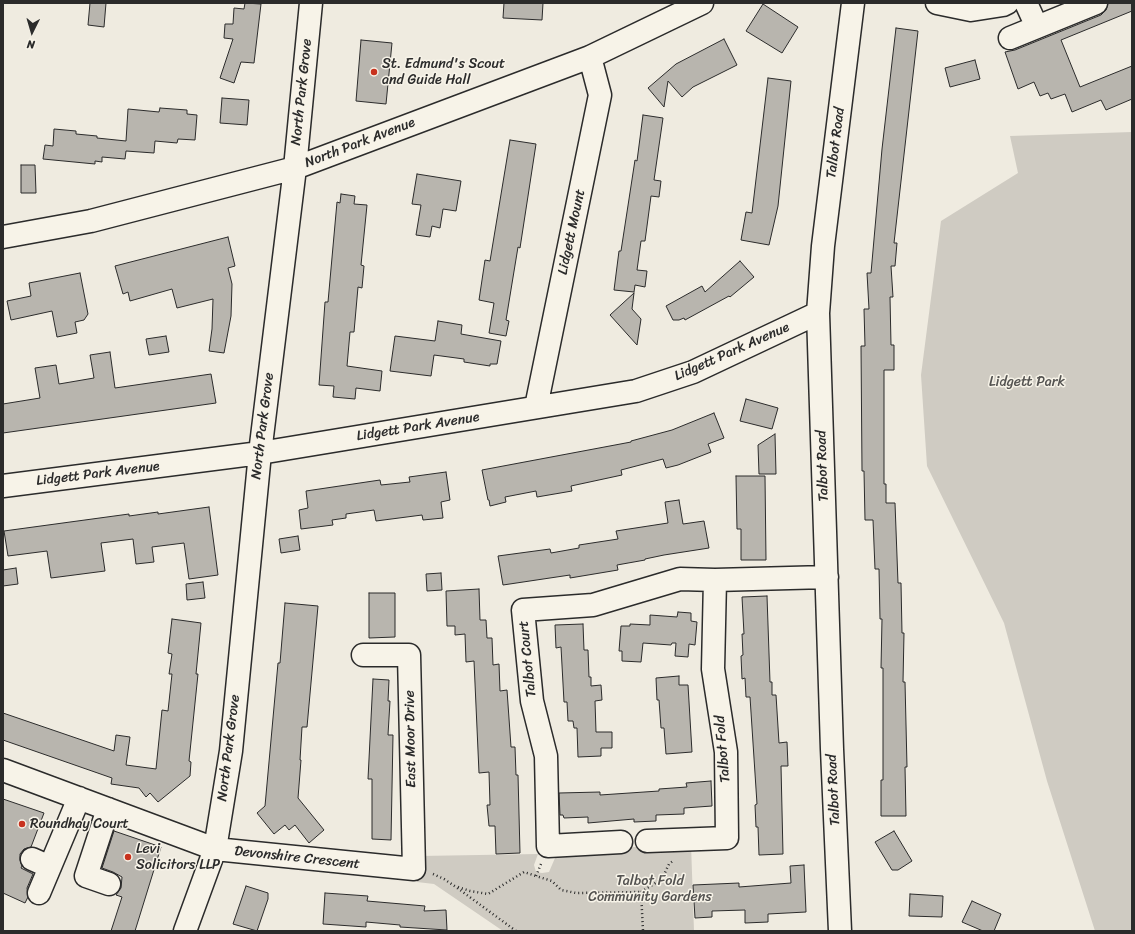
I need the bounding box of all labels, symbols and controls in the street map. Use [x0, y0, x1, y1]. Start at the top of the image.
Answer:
north arrow [12, 12, 52, 52]
text: N [26, 35, 36, 54]
street label: North Park Grove [288, 38, 316, 146]
place label: St. Edmund's Scout and Guide Hall [382, 56, 505, 88]
marker: St. Edmund's Scout and Guide Hall [369, 67, 379, 77]
street label: Talbot Road [823, 107, 849, 179]
street label: North Park Avenue [303, 114, 417, 172]
street label: Lidgett Mount [555, 188, 589, 276]
street label: Lidgett Park Avenue [672, 319, 792, 385]
street label: North Park Grove [248, 372, 278, 480]
park label: Lidgett Park [989, 374, 1065, 390]
street label: Lidgett Park Avenue [355, 409, 481, 445]
street label: Talbot Road [813, 430, 833, 502]
street label: Lidgett Park Avenue [35, 458, 161, 490]
street label: Talbot Court [516, 620, 540, 698]
street label: East Moor Drive [402, 690, 420, 788]
street label: North Park Grove [214, 694, 244, 802]
street label: Talbot Fold [712, 715, 734, 783]
street label: Talbot Road [824, 754, 844, 826]
place label: Roundhay Court [30, 816, 129, 832]
marker: Roundhay Court [17, 819, 27, 829]
place label: Levi Solicitors LLP [136, 841, 220, 874]
street label: Devonshire Crescent [233, 843, 361, 873]
marker: Levi Solicitors LLP [123, 852, 133, 862]
park label: Talbot Fold Community Gardens [588, 873, 712, 906]

